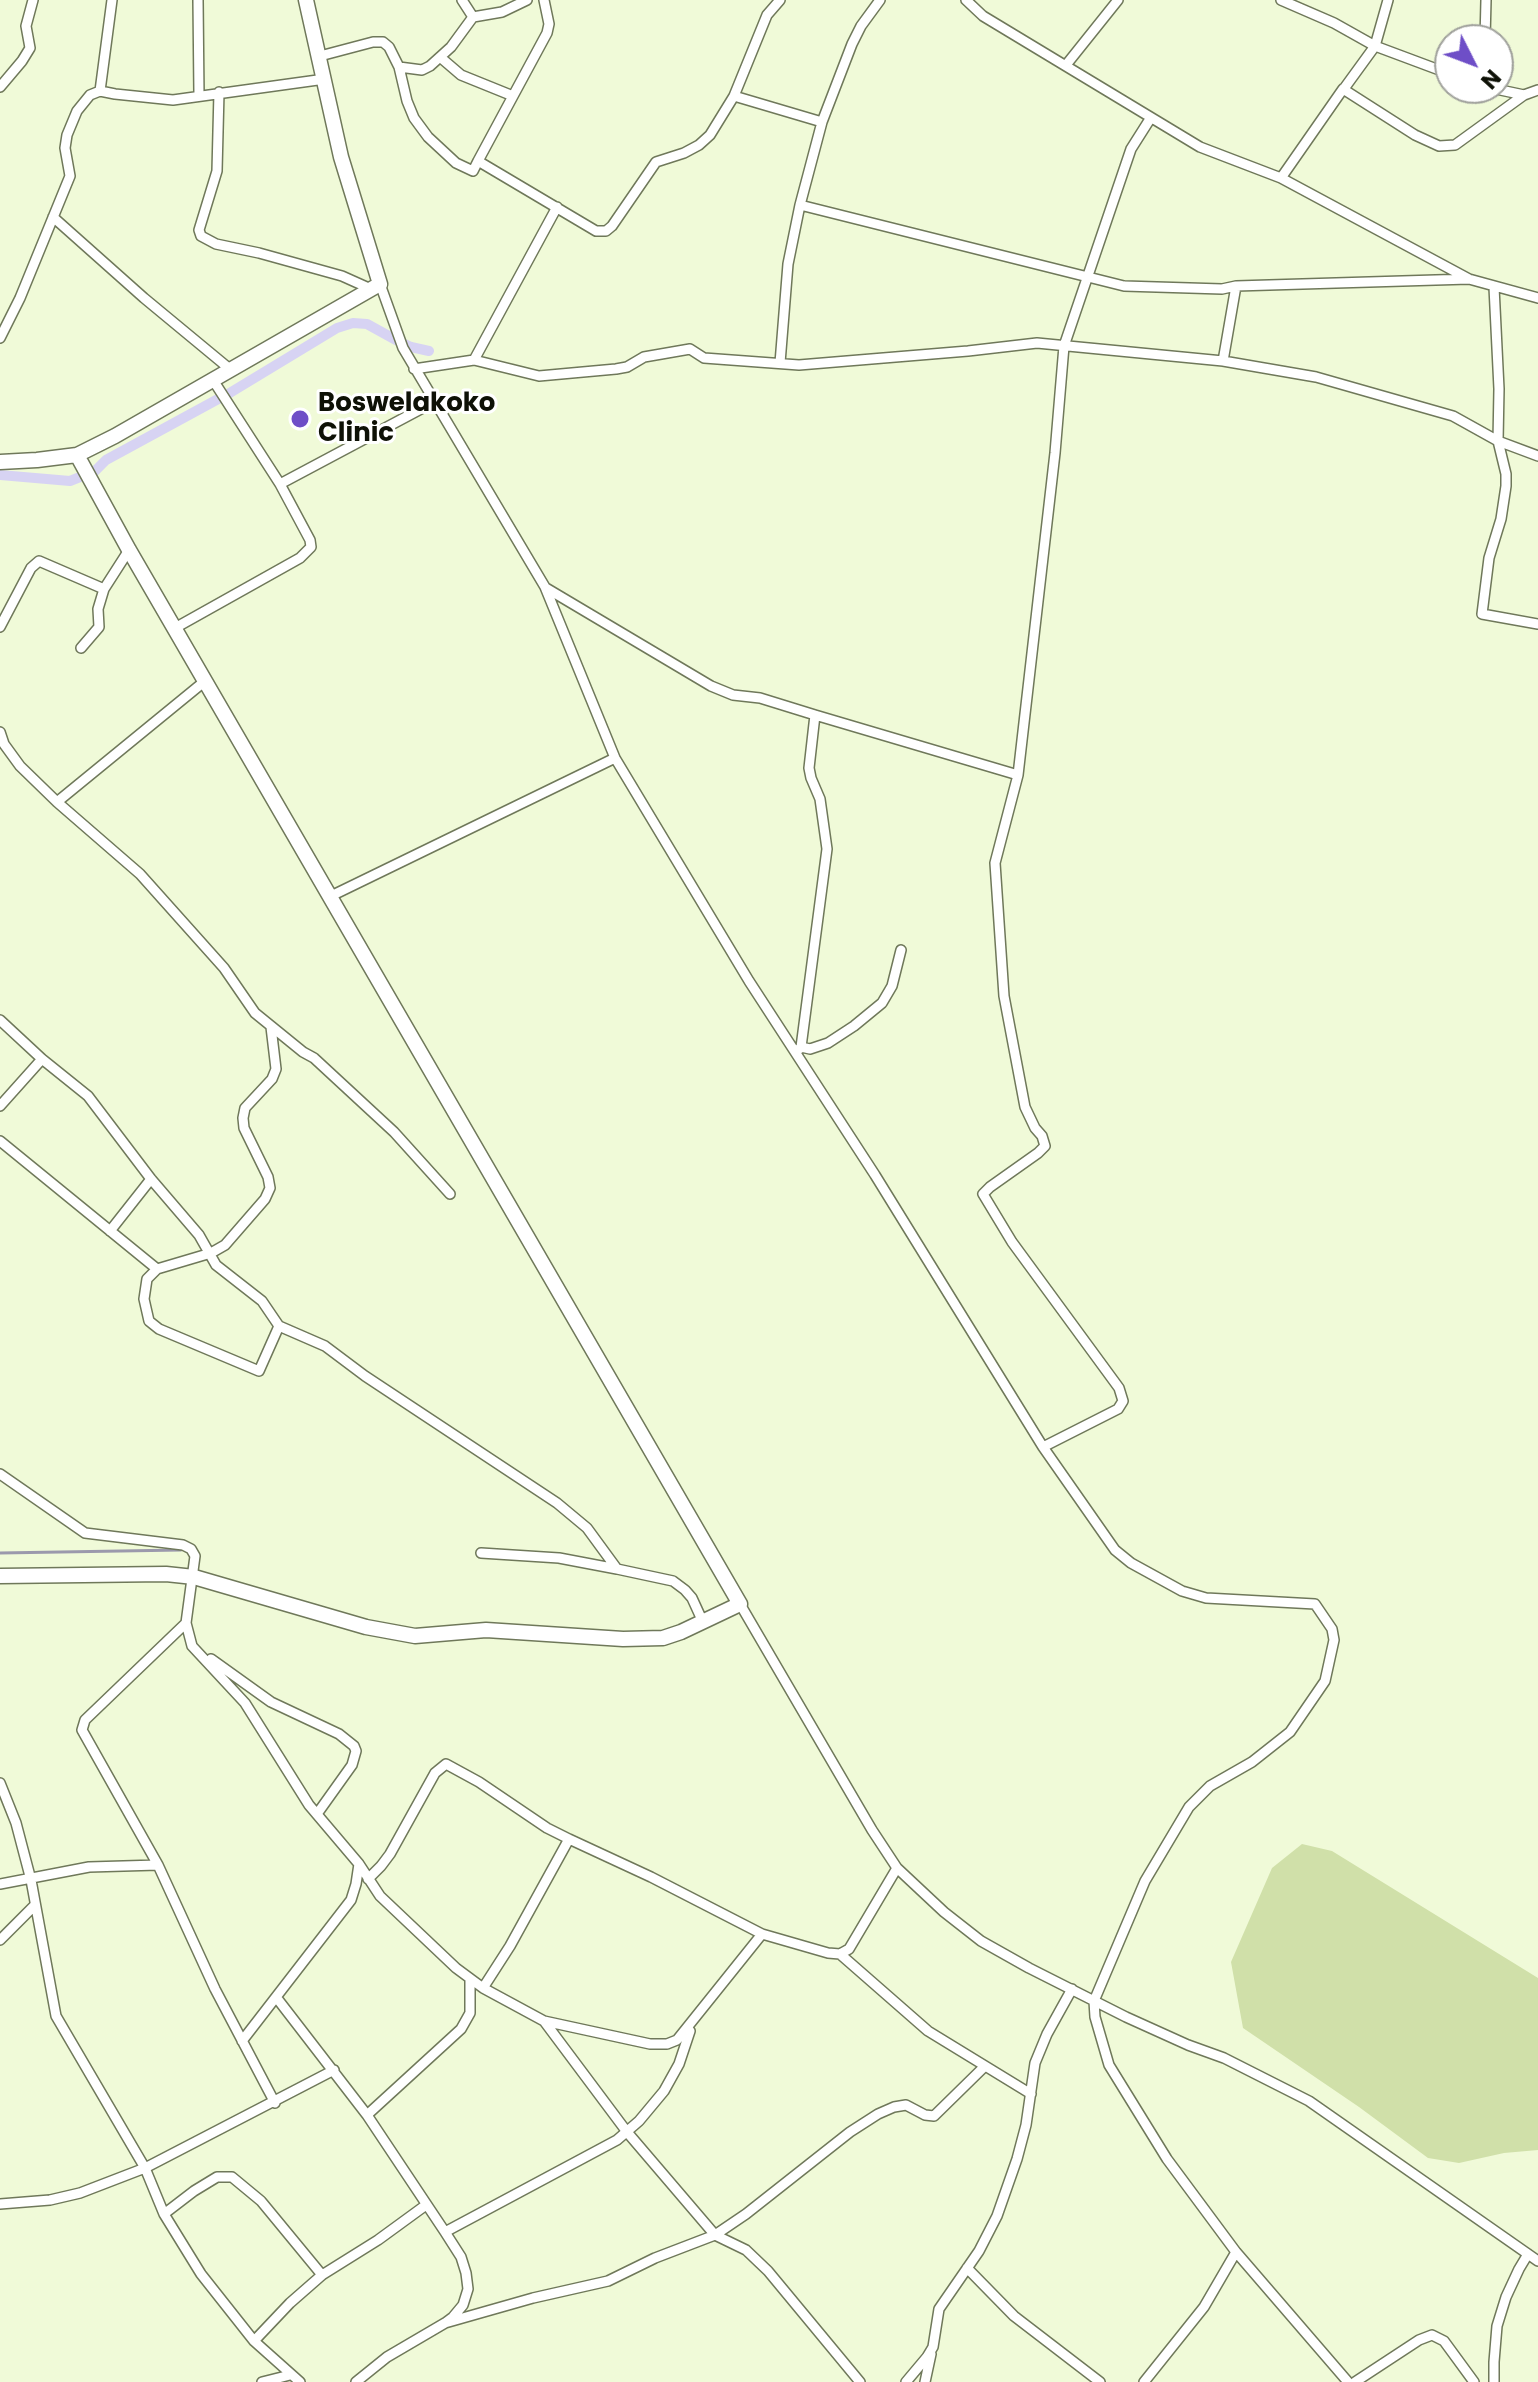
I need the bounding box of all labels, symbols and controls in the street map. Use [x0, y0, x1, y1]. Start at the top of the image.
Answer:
north arrow [1434, 24, 1514, 104]
text: N [1474, 63, 1508, 96]
place label: Boswelakoko Clinic [318, 388, 495, 450]
marker: Boswelakoko Clinic [289, 408, 311, 430]

